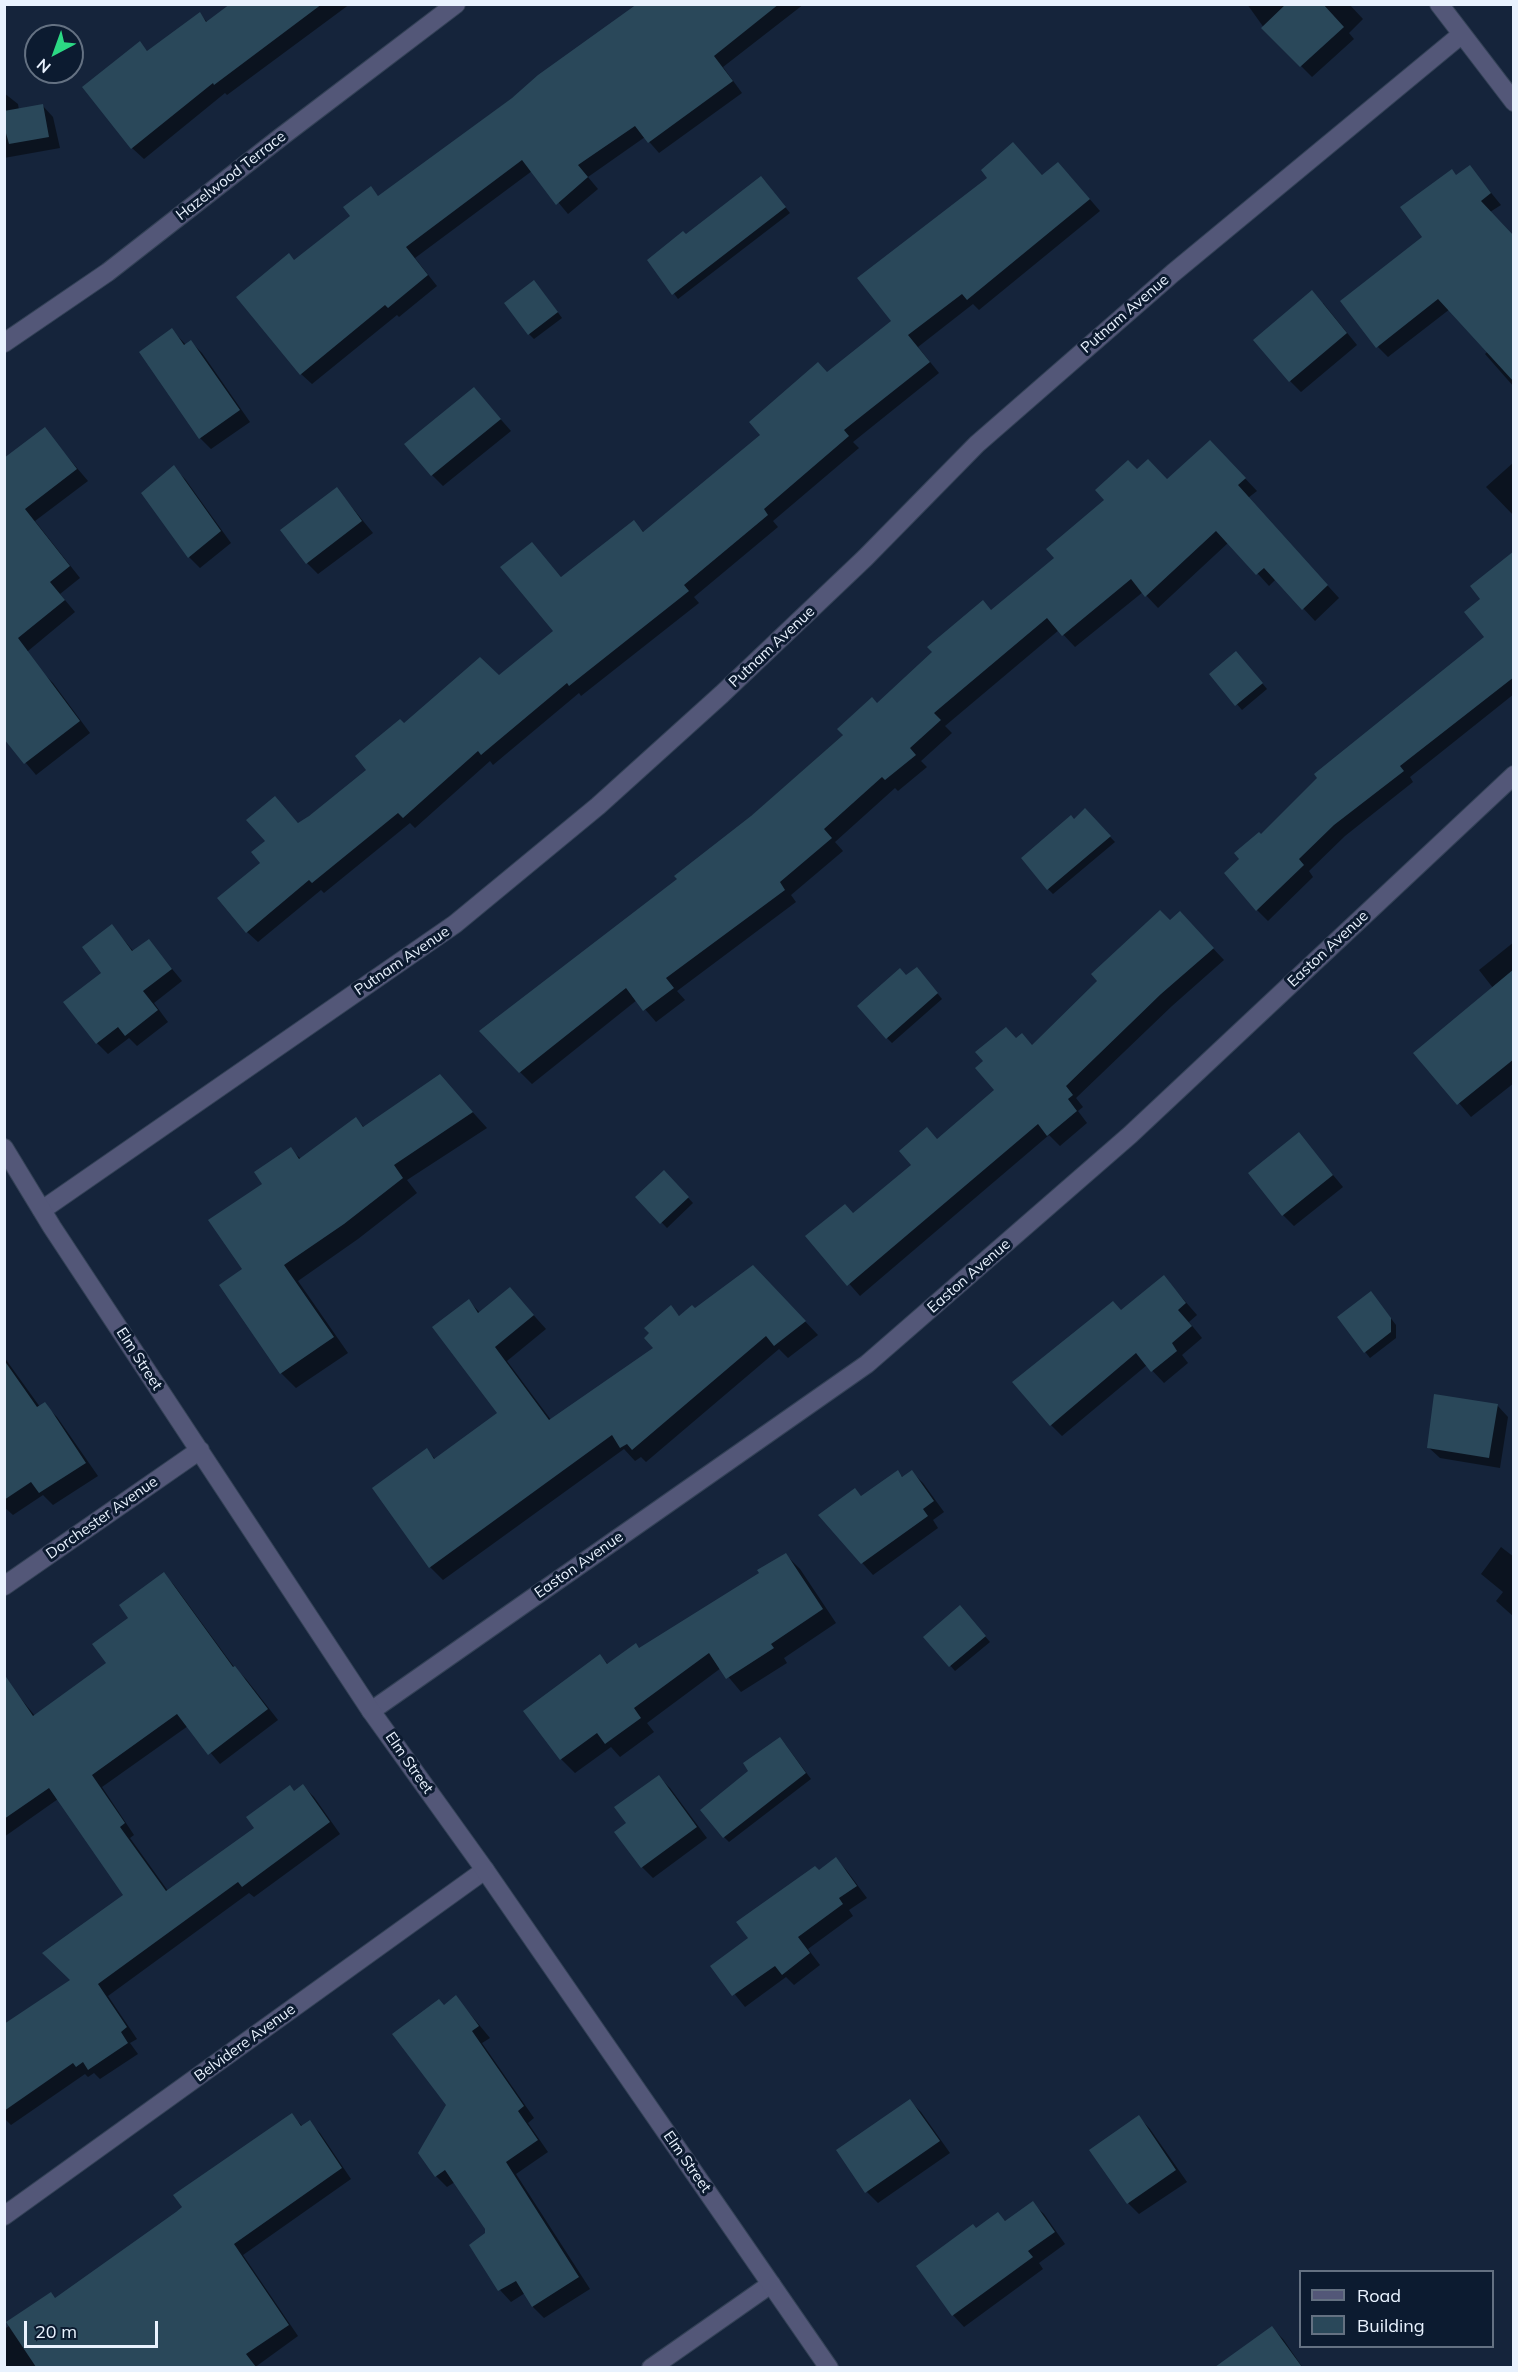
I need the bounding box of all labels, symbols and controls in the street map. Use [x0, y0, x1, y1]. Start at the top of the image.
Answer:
north arrow [24, 24, 84, 84]
text: N [32, 55, 55, 78]
street label: Hazelwood Terrace [173, 128, 289, 224]
street label: Putnam Avenue [1077, 271, 1173, 357]
street label: Putnam Avenue [725, 603, 819, 691]
street label: Easton Avenue [1284, 907, 1372, 991]
street label: Putnam Avenue [351, 923, 453, 999]
street label: Easton Avenue [924, 1235, 1014, 1317]
street label: Elm Street [112, 1324, 166, 1394]
street label: Dorchester Avenue [43, 1473, 161, 1563]
street label: Easton Avenue [531, 1528, 627, 1602]
street label: Elm Street [381, 1729, 437, 1797]
street label: Belvidere Avenue [191, 2000, 299, 2086]
street label: Elm Street [659, 2128, 715, 2196]
legend [1299, 2270, 1494, 2348]
text: Road [1357, 2284, 1401, 2307]
scale bar [27, 2309, 160, 2347]
text: Building [1357, 2314, 1425, 2337]
text: 20 m [35, 2320, 77, 2343]

